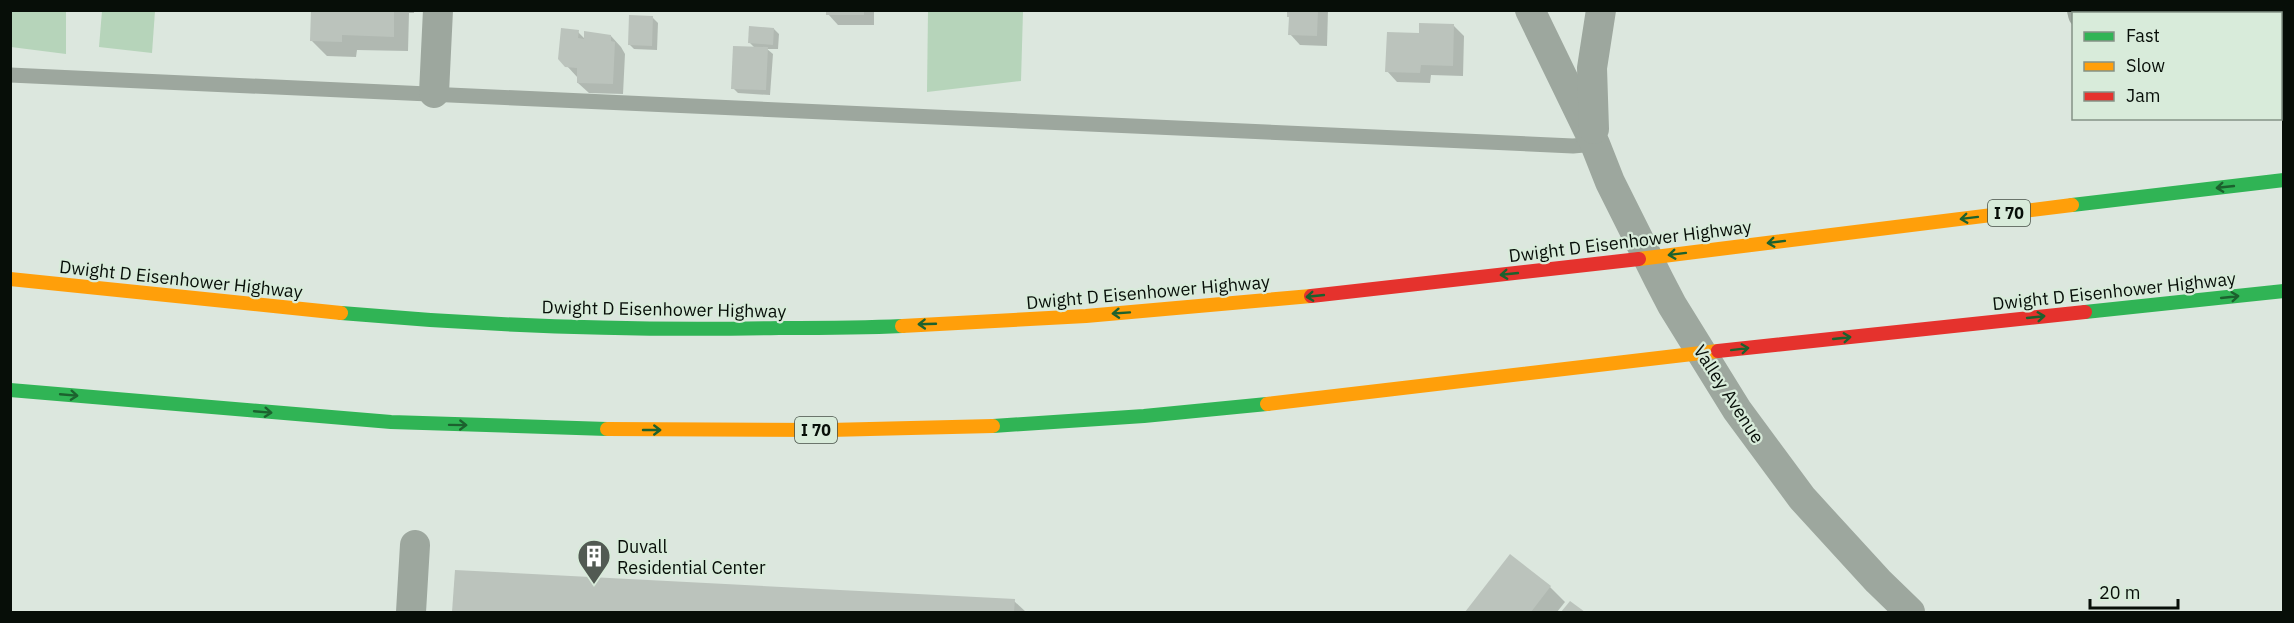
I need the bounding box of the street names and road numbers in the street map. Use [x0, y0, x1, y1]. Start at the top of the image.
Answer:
road number: I 70 [1988, 200, 2030, 226]
street label: Dwight D Eisenhower Highway [1507, 215, 1753, 267]
street label: Dwight D Eisenhower Highway [58, 255, 304, 303]
street label: Dwight D Eisenhower Highway [1991, 267, 2237, 315]
street label: Dwight D Eisenhower Highway [1025, 270, 1271, 314]
street label: Dwight D Eisenhower Highway [542, 295, 786, 323]
street label: Valley Avenue [1689, 340, 1769, 448]
road number: I 70 [795, 417, 837, 443]

